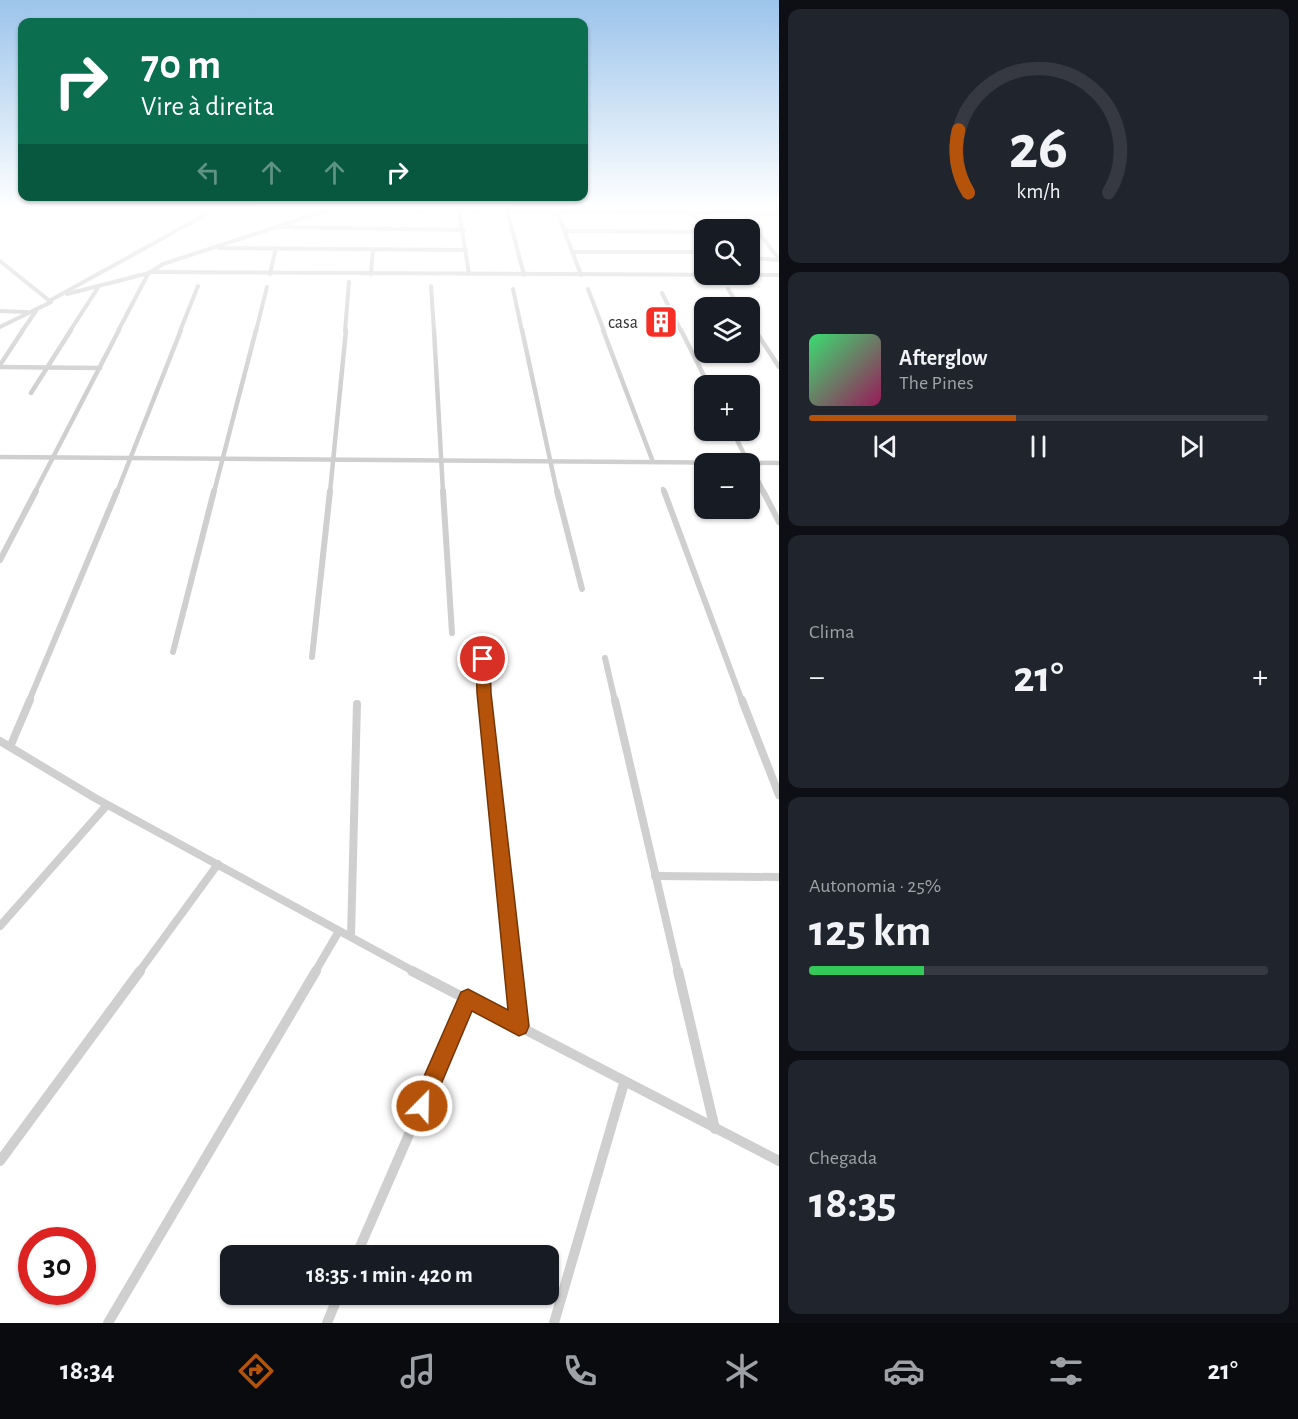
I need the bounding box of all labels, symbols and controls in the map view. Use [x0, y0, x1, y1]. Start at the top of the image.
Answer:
icon: right [42, 42, 120, 120]
text: 70 m [141, 44, 221, 86]
text: Vire à direita [141, 93, 275, 120]
text: 26 [1009, 117, 1068, 179]
icon: left [192, 156, 225, 189]
icon: ahead [255, 156, 288, 189]
icon: ahead [318, 156, 351, 189]
icon: right [381, 156, 414, 189]
text: km/h [1016, 181, 1061, 202]
map controls [694, 219, 760, 519]
button: search [694, 219, 760, 285]
button: layers [694, 297, 760, 363]
building icon: casa [643, 304, 679, 340]
place label: casa [608, 314, 638, 332]
text: Afterglow [899, 347, 987, 369]
text: The Pines [899, 373, 974, 393]
button: + [694, 375, 760, 441]
icon: previous [869, 430, 902, 463]
icon: pause [1022, 430, 1055, 463]
icon: next [1175, 430, 1208, 463]
button: − [694, 453, 760, 519]
text: Clima [809, 622, 854, 642]
pin [457, 633, 508, 684]
icon: arrive [466, 642, 499, 675]
text: 21° [1013, 655, 1064, 700]
text: − [809, 661, 825, 694]
text: + [1252, 661, 1268, 694]
text: Autonomia · 25% [809, 876, 941, 896]
text: 125 km [809, 909, 931, 954]
position arrow [390, 1074, 454, 1138]
text: Chegada [809, 1148, 877, 1168]
text: 18:35 [809, 1181, 897, 1226]
speed limit sign: 30 [18, 1227, 96, 1305]
text: 18:35 · 1 min · 420 m [306, 1264, 473, 1286]
icon: directions [235, 1350, 277, 1392]
icon: music [397, 1350, 439, 1392]
icon: phone [559, 1350, 601, 1392]
icon: climate [721, 1350, 763, 1392]
icon: car [883, 1350, 925, 1392]
icon: filters [1045, 1350, 1087, 1392]
text: 18:34 [60, 1357, 115, 1384]
text: 21° [1207, 1357, 1238, 1384]

